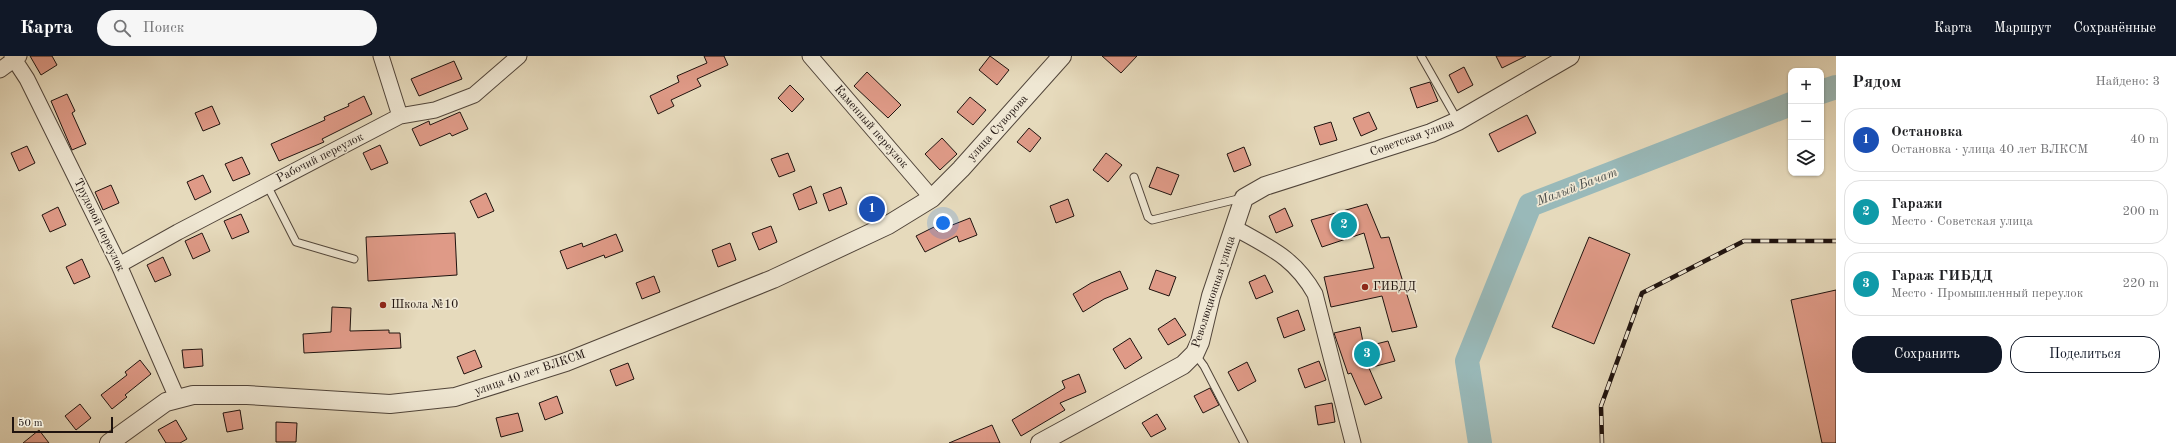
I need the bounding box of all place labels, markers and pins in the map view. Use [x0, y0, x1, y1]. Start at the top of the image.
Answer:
pin: 1 [859, 194, 885, 224]
pin: 2 [1331, 210, 1357, 240]
place label: ГИБДД [1373, 281, 1416, 293]
marker: ГИБДД [1360, 282, 1370, 292]
place label: Школа №10 [391, 299, 458, 311]
marker: Школа №10 [378, 300, 388, 310]
pin: 3 [1354, 339, 1380, 369]

